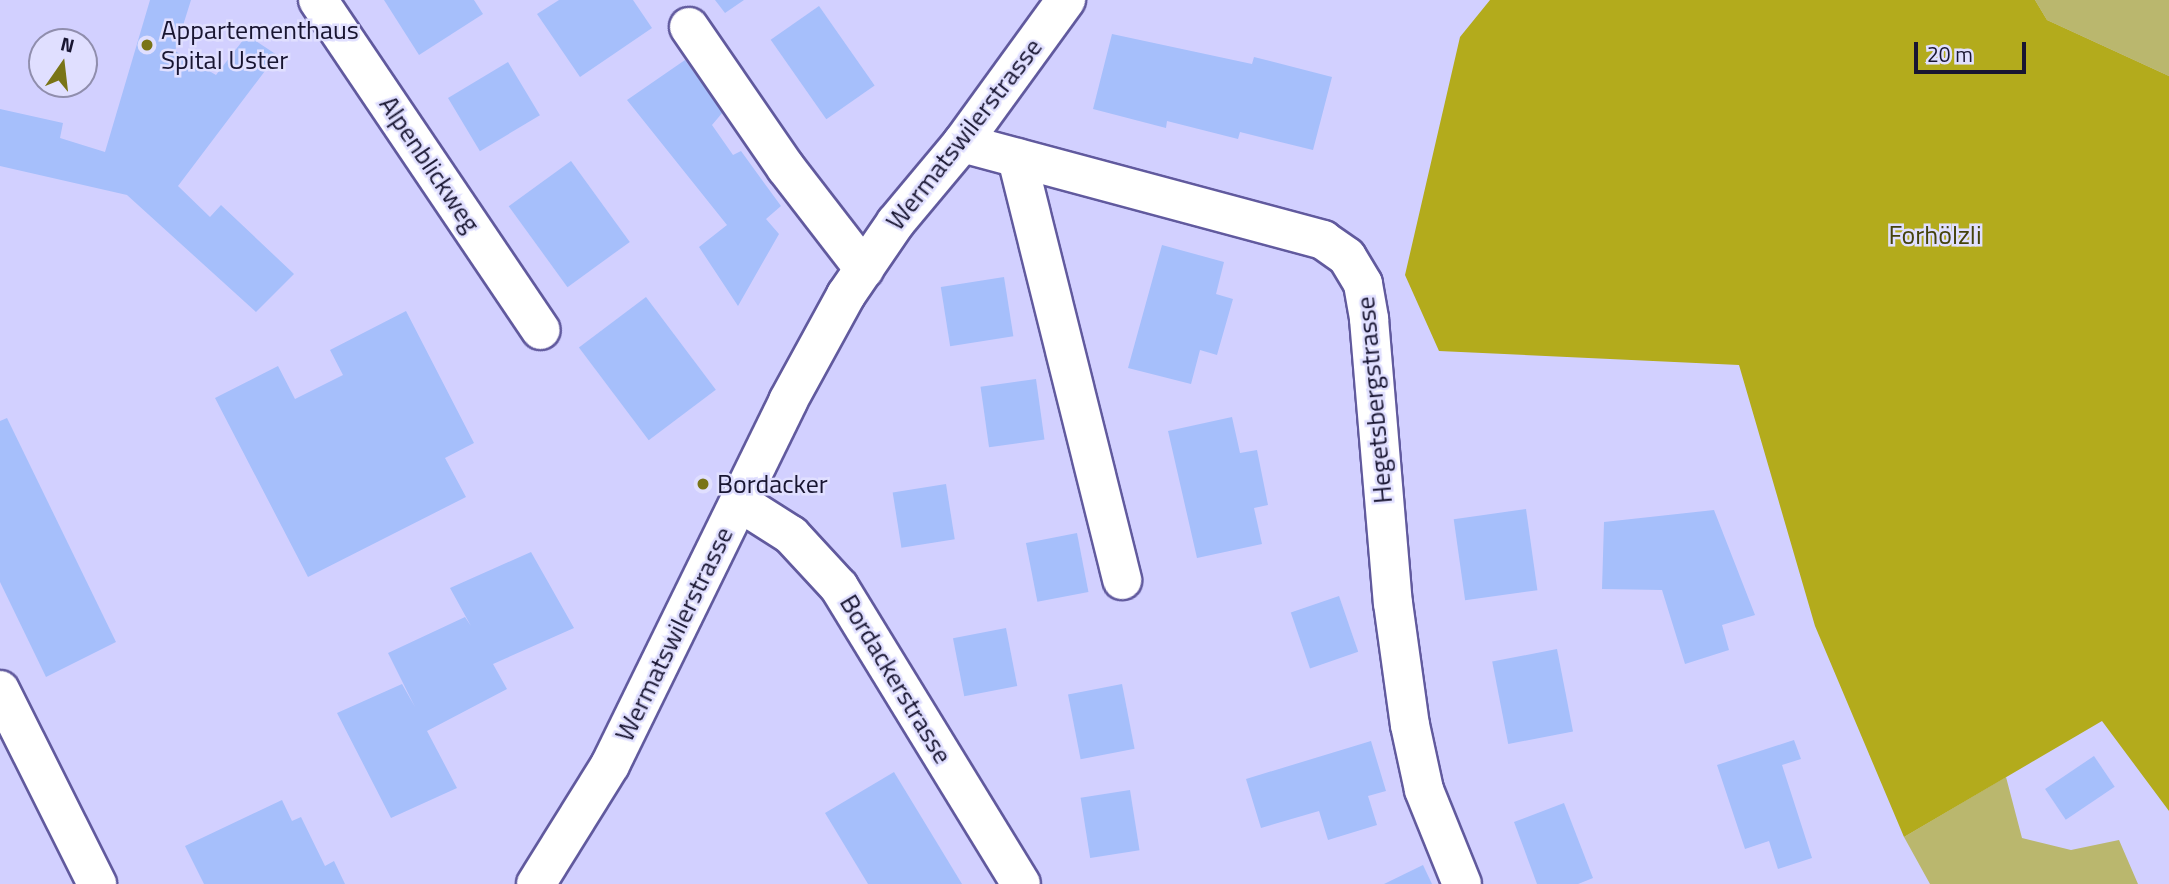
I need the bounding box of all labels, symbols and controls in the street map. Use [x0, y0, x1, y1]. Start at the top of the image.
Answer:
place label: Appartementhaus Spital Uster [161, 14, 359, 76]
north arrow [28, 28, 98, 98]
text: N [58, 28, 78, 60]
scale bar [1917, 28, 2029, 72]
street label: Wermatswilerstrasse [879, 32, 1049, 236]
marker: Appartementhaus Spital Uster [139, 37, 155, 53]
text: 20 m [1927, 38, 1973, 70]
street label: Alpenblickweg [373, 90, 487, 238]
park label: Forhölzli [1888, 219, 1982, 251]
street label: Hegetsbergstrasse [1349, 295, 1399, 505]
place label: Bordacker [717, 468, 828, 500]
marker: Bordacker [695, 476, 711, 492]
street label: Wermatswilerstrasse [609, 522, 739, 746]
street label: Bordackerstrasse [833, 589, 959, 769]

